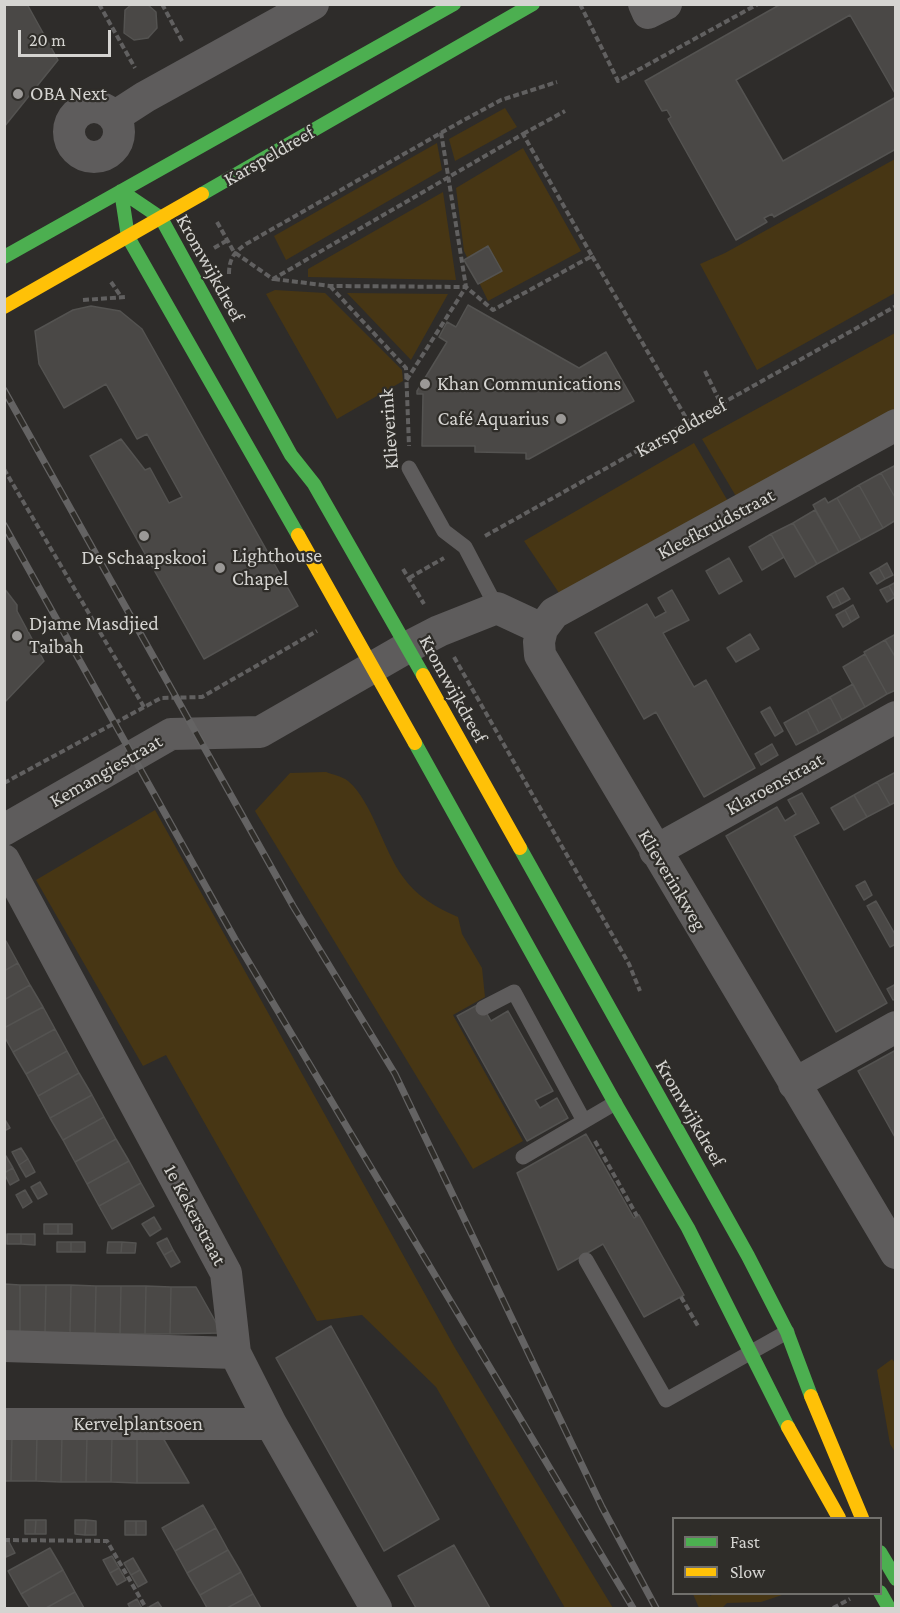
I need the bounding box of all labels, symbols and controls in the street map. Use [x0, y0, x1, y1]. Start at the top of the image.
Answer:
scale bar [21, 18, 114, 56]
text: 20 m [29, 30, 66, 50]
place label: OBA Next [30, 82, 107, 106]
marker: OBA Next [11, 87, 25, 101]
street label: Karspeldreef [219, 120, 319, 192]
street label: Kromwijkdreef [171, 210, 249, 326]
place label: Khan Communications [437, 372, 621, 396]
marker: Khan Communications [418, 377, 432, 391]
street label: Klieverink [374, 388, 404, 470]
street label: Karspeldreef [631, 393, 731, 463]
place label: Café Aquarius [437, 407, 549, 431]
marker: Café Aquarius [554, 412, 568, 426]
street label: Kleefkruidstraat [653, 483, 779, 565]
marker: De Schaapskooi [137, 529, 151, 543]
place label: Lighthouse Chapel [232, 544, 322, 591]
place label: De Schaapskooi [81, 546, 207, 570]
marker: Lighthouse Chapel [213, 561, 227, 575]
place label: Djame Masdjied Taibah [29, 612, 159, 659]
marker: Djame Masdjied Taibah [10, 629, 24, 643]
street label: Kromwijkdreef [414, 631, 492, 747]
street label: Kemangiestraat [45, 729, 167, 813]
street label: Klaroenstraat [722, 747, 828, 821]
street label: Klieverinkweg [632, 825, 712, 935]
street label: Kromwijkdreef [650, 1055, 730, 1171]
street label: 1e Kekerstraat [158, 1160, 232, 1270]
street label: Kervelplantsoen [73, 1412, 203, 1436]
legend [672, 1517, 882, 1595]
text: Fast [730, 1532, 760, 1552]
text: Slow [730, 1562, 765, 1582]

